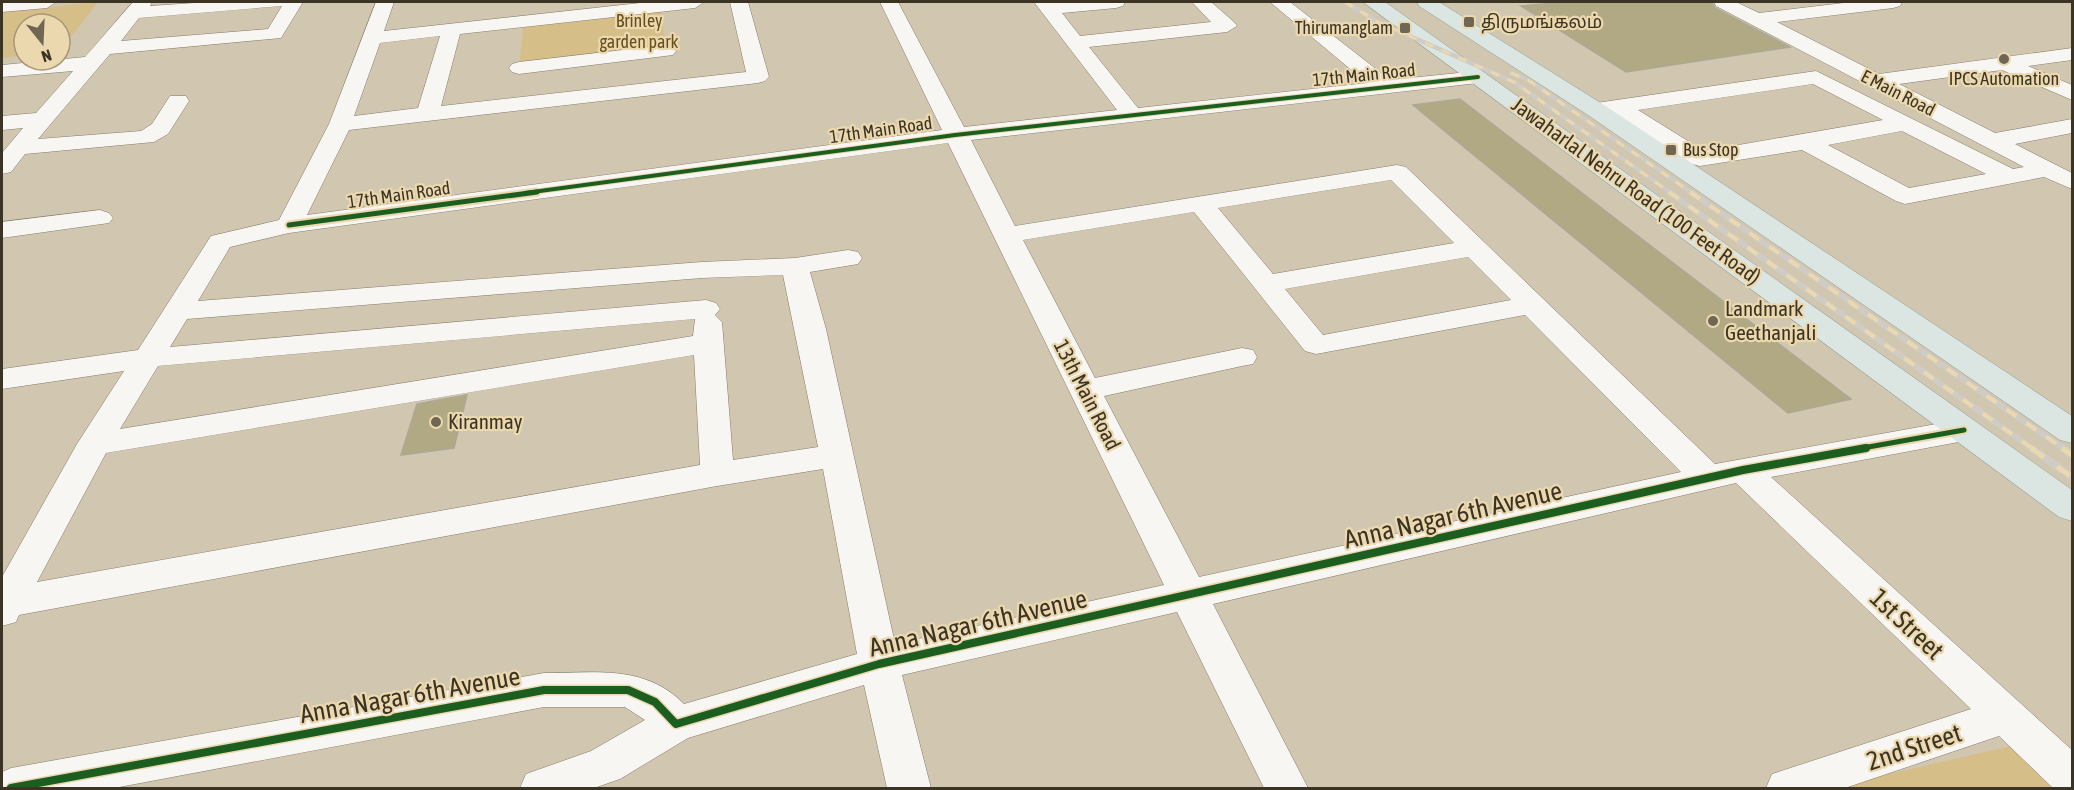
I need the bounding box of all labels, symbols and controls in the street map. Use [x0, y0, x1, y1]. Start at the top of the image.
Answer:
park label: Brinley garden park [599, 10, 679, 52]
place label: திருமங்கலம் [1481, 11, 1602, 34]
north arrow [12, 12, 72, 72]
marker: திருமங்கலம் [1462, 15, 1476, 29]
place label: Thirumanglam [1295, 17, 1393, 38]
marker: Thirumanglam [1398, 21, 1412, 35]
text: N [39, 46, 54, 66]
marker: IPCS Automation [1997, 52, 2011, 66]
street label: 17th Main Road [1311, 59, 1416, 90]
street label: E Main Road [1858, 65, 1939, 120]
place label: IPCS Automation [1949, 68, 2059, 89]
street label: Jawaharlal Nehru Road (100 Feet Road) [1508, 92, 1766, 288]
street label: 17th Main Road [828, 112, 934, 147]
place label: Bus Stop [1683, 139, 1739, 160]
marker: Bus Stop [1664, 143, 1678, 157]
street label: 17th Main Road [346, 177, 452, 212]
place label: Landmark Geethanjali [1725, 296, 1816, 344]
marker: Landmark Geethanjali [1706, 314, 1720, 328]
street label: 13th Main Road [1050, 335, 1126, 454]
place label: Kiranmay [448, 409, 523, 433]
marker: Kiranmay [429, 415, 443, 429]
street label: Anna Nagar 6th Avenue [1341, 475, 1565, 555]
street label: Anna Nagar 6th Avenue [866, 583, 1090, 663]
street label: 1st Street [1864, 583, 1950, 665]
street label: Anna Nagar 6th Avenue [298, 661, 522, 729]
street label: 2nd Street [1863, 718, 1965, 776]

